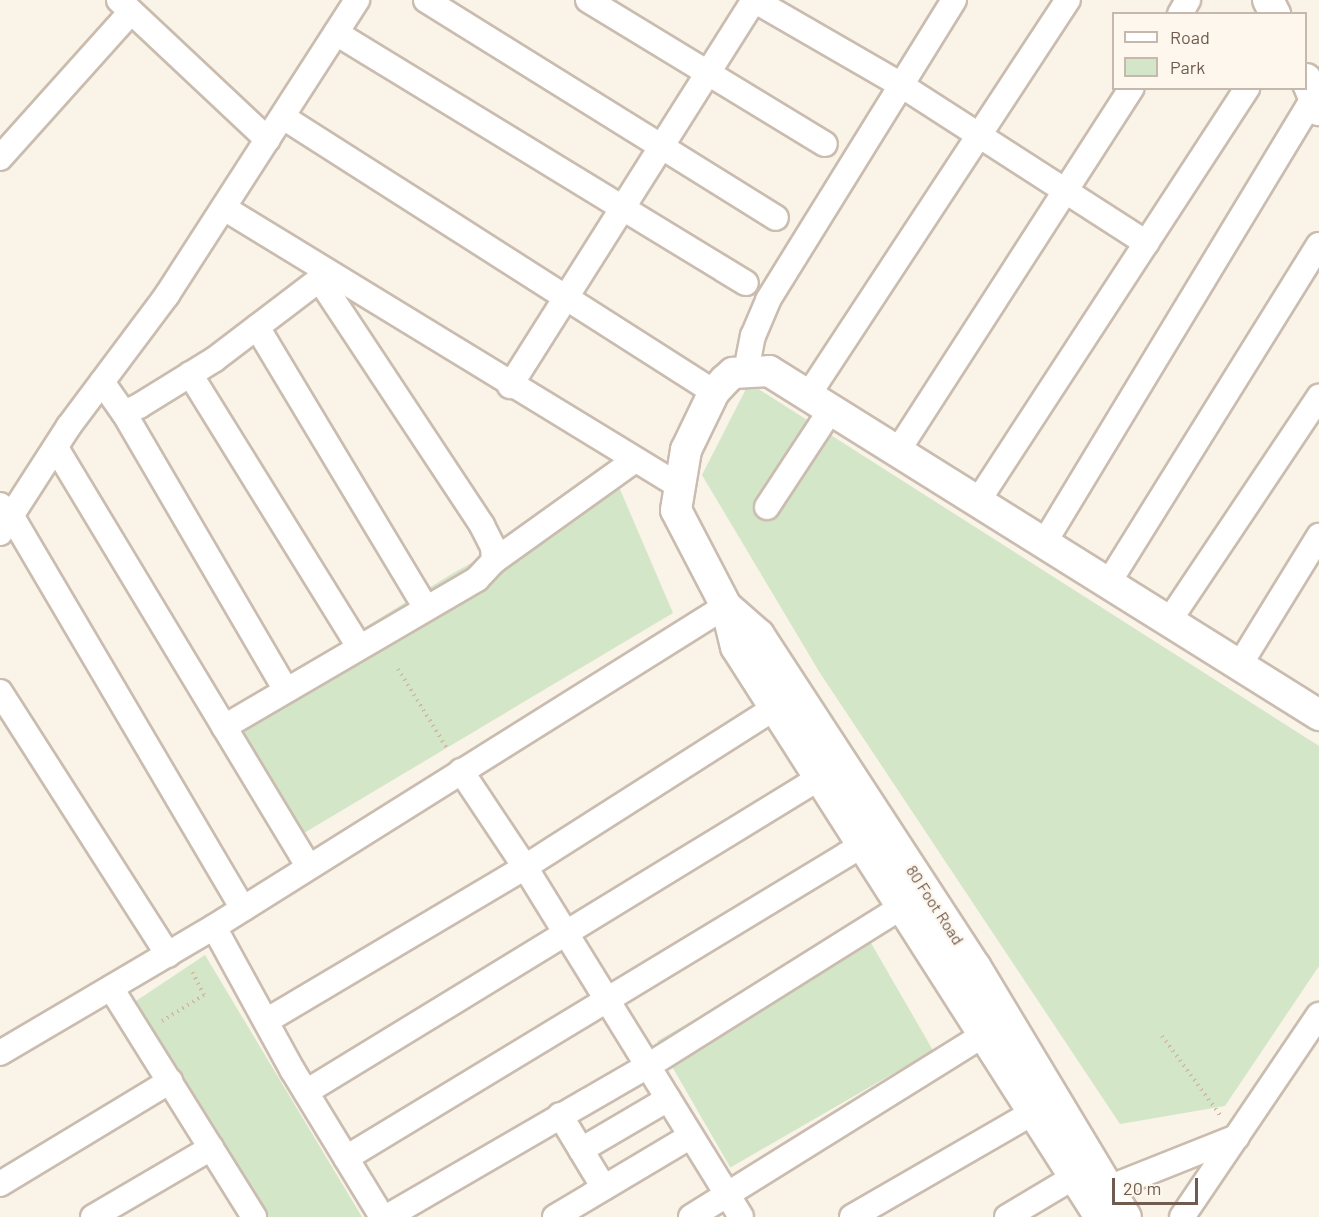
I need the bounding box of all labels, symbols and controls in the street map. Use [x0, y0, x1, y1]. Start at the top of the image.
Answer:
legend [1112, 12, 1307, 90]
text: Road [1170, 26, 1210, 48]
text: Park [1170, 56, 1205, 78]
street label: 80 Foot Road [902, 862, 968, 948]
scale bar [1115, 1166, 1200, 1204]
text: 20 m [1123, 1177, 1161, 1199]

